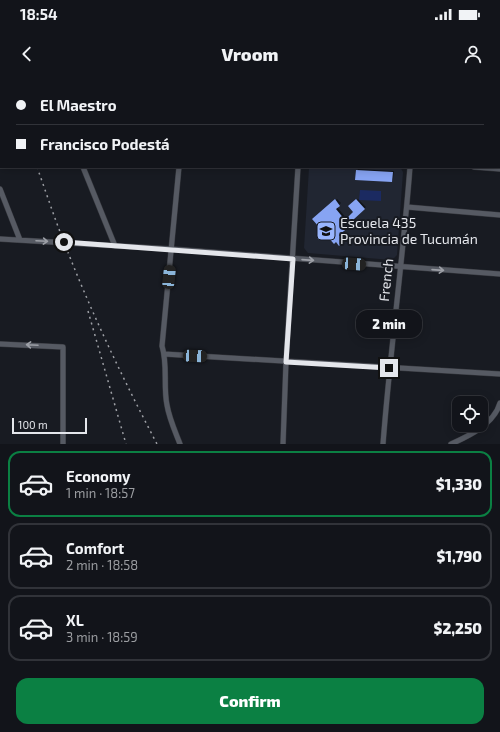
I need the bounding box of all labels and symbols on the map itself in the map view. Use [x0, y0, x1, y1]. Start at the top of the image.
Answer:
place label: Escuela 435 Provincia de Tucumán [340, 214, 478, 247]
school or university icon: Escuela 435 Provincia de Tucumán [315, 220, 337, 242]
route start [55, 233, 73, 251]
one-way arrow [35, 237, 48, 244]
one-way arrow [301, 257, 314, 264]
car [342, 257, 366, 271]
street label: French [375, 257, 396, 302]
car [162, 264, 176, 290]
one-way arrow [431, 266, 444, 273]
callout: 2 min [356, 310, 422, 338]
one-way arrow [26, 342, 39, 349]
car [183, 349, 207, 363]
route end [380, 359, 398, 377]
scale bar [12, 416, 87, 435]

